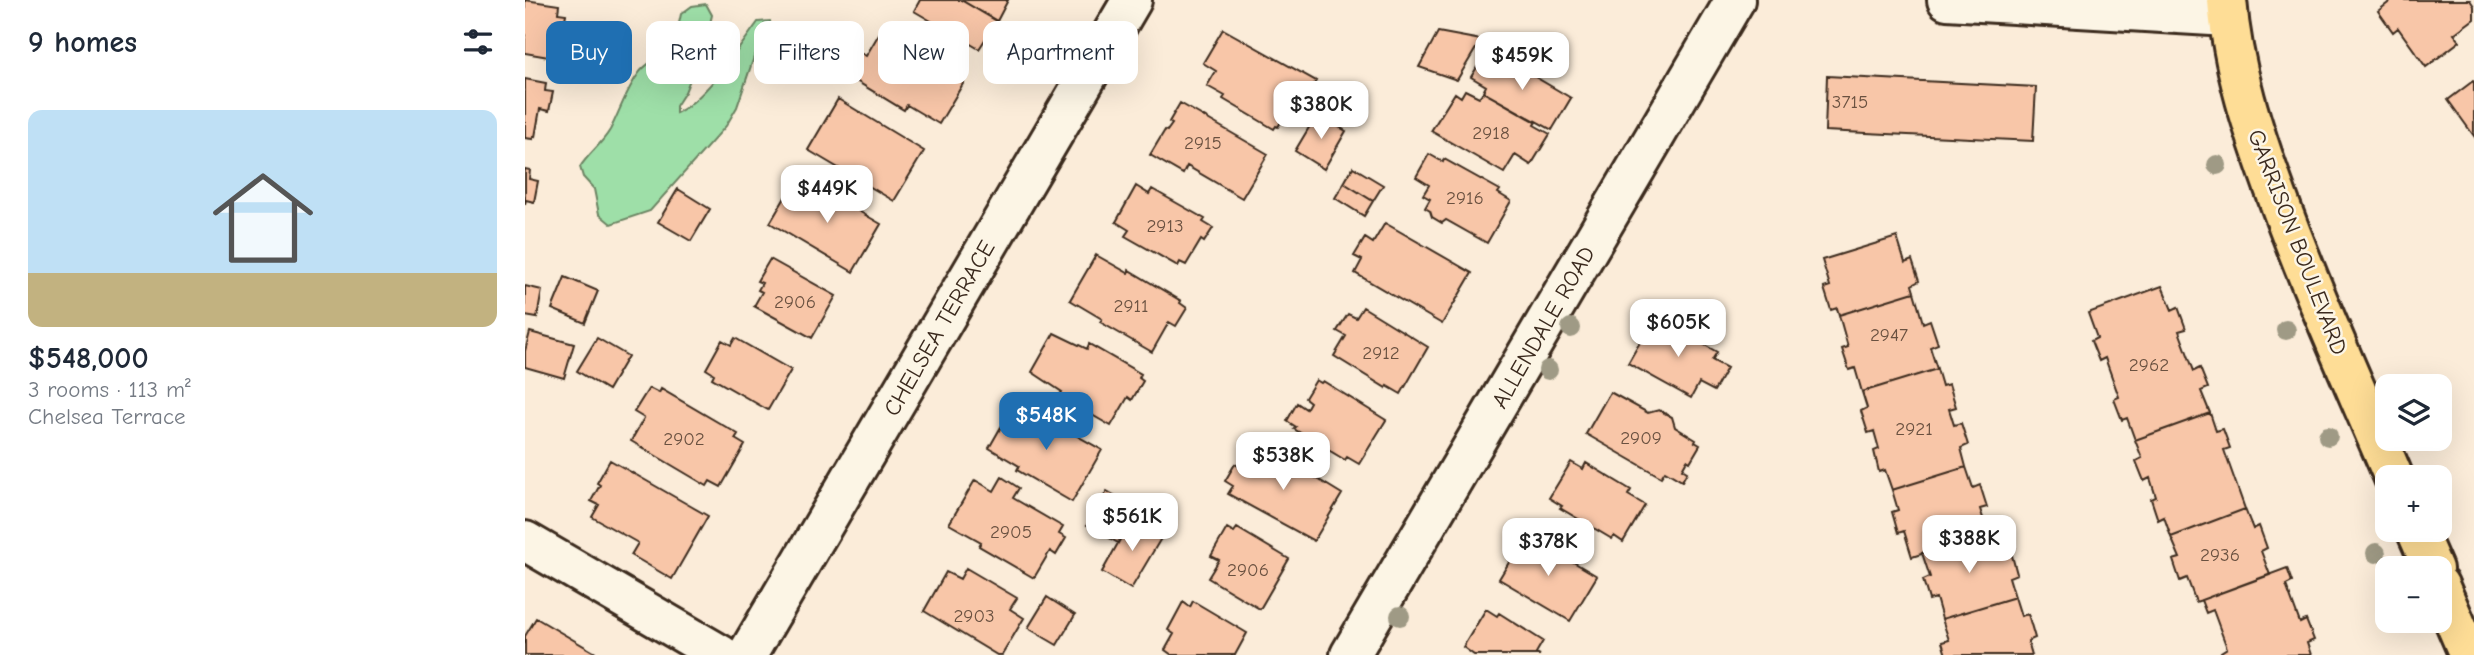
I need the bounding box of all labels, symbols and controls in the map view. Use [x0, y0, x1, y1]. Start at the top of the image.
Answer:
chip: Buy [546, 21, 632, 84]
chip: Rent [646, 21, 740, 84]
chip: Filters [754, 21, 864, 84]
chip: New [878, 21, 969, 84]
chip: Apartment [983, 21, 1138, 84]
icon: filters [459, 23, 497, 61]
text: 9 homes [28, 25, 137, 60]
pin: $459K [1473, 32, 1571, 92]
text: $459K [1491, 41, 1553, 68]
pin: $380K [1272, 82, 1370, 141]
text: $380K [1289, 90, 1353, 117]
house number: 3715 [1832, 91, 1868, 113]
house number: 2918 [1472, 122, 1510, 144]
street label: GARRISON BOULEVARD [2242, 126, 2353, 359]
house number: 2915 [1184, 132, 1222, 154]
icon: home [200, 155, 326, 281]
pin: $449K [778, 166, 876, 225]
text: $449K [797, 174, 857, 201]
house number: 2916 [1446, 187, 1484, 209]
house number: 2913 [1146, 215, 1184, 237]
street label: CHELSEA TERRACE [878, 236, 1001, 421]
street label: ALLENDALE ROAD [1486, 241, 1601, 413]
house number: 2906 [774, 291, 816, 313]
house number: 2911 [1113, 295, 1149, 317]
pin: $605K [1629, 300, 1727, 359]
text: $605K [1646, 308, 1710, 335]
house number: 2947 [1870, 324, 1908, 346]
text: $548,000 [28, 341, 149, 376]
house number: 2912 [1362, 342, 1400, 364]
house number: 2962 [2129, 354, 2169, 376]
map controls [2375, 374, 2452, 633]
button: layers [2375, 374, 2452, 451]
text: 3 rooms · 113 m² [28, 376, 191, 403]
pin: $548K [997, 392, 1095, 452]
text: $548K [1015, 401, 1077, 428]
text: Chelsea Terrace [28, 403, 186, 430]
house number: 2921 [1895, 418, 1933, 440]
house number: 2909 [1620, 427, 1662, 449]
house number: 2902 [663, 428, 705, 450]
pin: $538K [1234, 433, 1332, 492]
text: $538K [1252, 441, 1314, 468]
button: + [2375, 465, 2452, 542]
pin: $561K [1083, 494, 1181, 553]
text: $561K [1102, 502, 1162, 529]
pin: $388K [1920, 516, 2018, 575]
pin: $378K [1499, 518, 1597, 578]
house number: 2905 [990, 521, 1032, 543]
text: $388K [1938, 524, 2000, 551]
text: $378K [1518, 527, 1578, 554]
house number: 2936 [2200, 544, 2240, 566]
button: − [2375, 556, 2452, 633]
house number: 2906 [1227, 559, 1269, 581]
house number: 2903 [953, 605, 995, 627]

